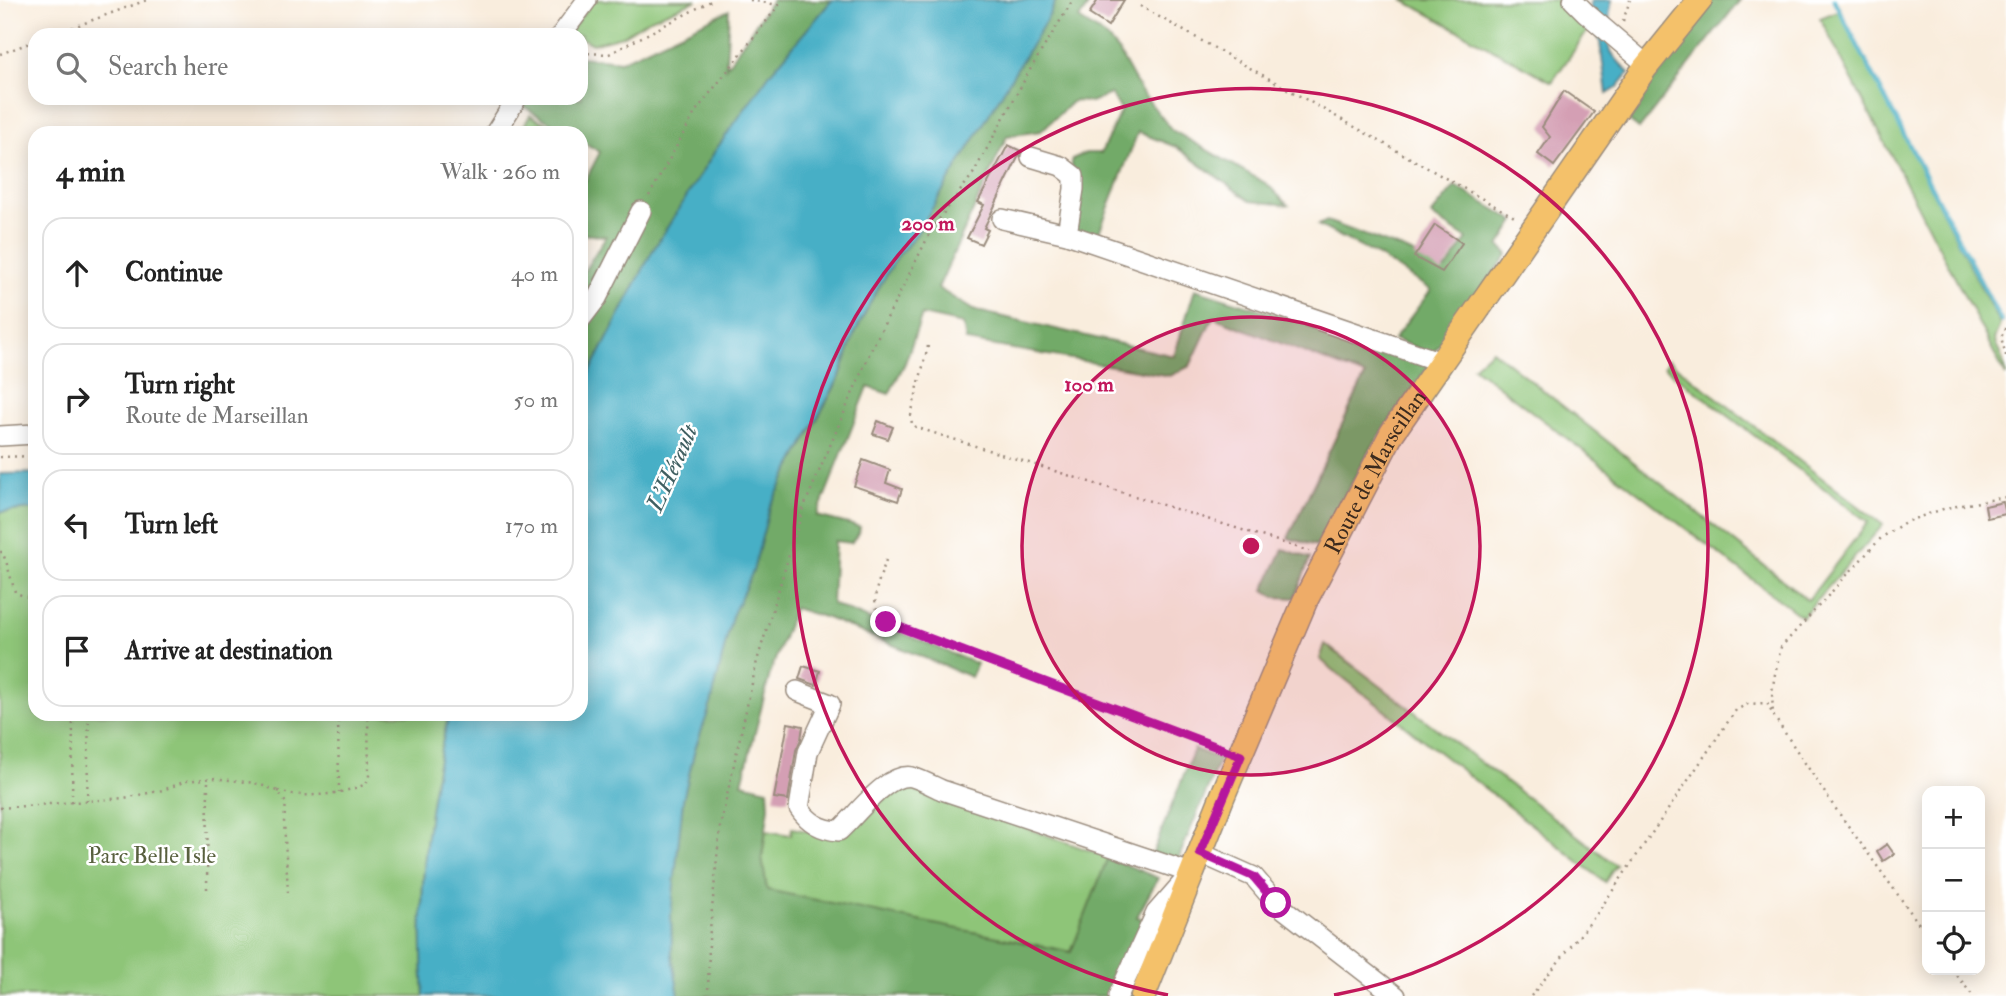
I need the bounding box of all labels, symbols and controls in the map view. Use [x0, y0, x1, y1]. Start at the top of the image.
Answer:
search box [28, 28, 588, 105]
icon: search [52, 48, 90, 86]
text: Search here [108, 51, 228, 83]
text: 4 min [56, 153, 125, 190]
text: Walk · 260 m [440, 157, 560, 186]
text: 200 m [902, 210, 955, 237]
icon: ahead [58, 254, 96, 292]
text: Continue [125, 257, 223, 289]
text: 40 m [511, 259, 558, 288]
text: Turn right [125, 369, 235, 401]
text: 100 m [1064, 371, 1115, 398]
icon: right [58, 380, 96, 418]
street label: Route de Marseillan [1318, 384, 1433, 559]
text: 50 m [514, 385, 558, 414]
text: Route de Marseillan [125, 401, 309, 430]
water label: L'Hérault [639, 419, 706, 517]
icon: left [58, 506, 96, 544]
text: Turn left [125, 509, 218, 541]
text: 170 m [505, 511, 558, 540]
centre of rings [1239, 534, 1263, 558]
route end [870, 606, 901, 637]
icon: arrive [58, 632, 96, 670]
text: Arrive at destination [125, 635, 333, 667]
map controls [1922, 786, 1985, 975]
button: + [1922, 786, 1985, 849]
park label: Parc Belle Isle [88, 841, 217, 870]
button: − [1922, 849, 1985, 912]
route start [1260, 887, 1291, 918]
button: locate [1922, 912, 1985, 975]

